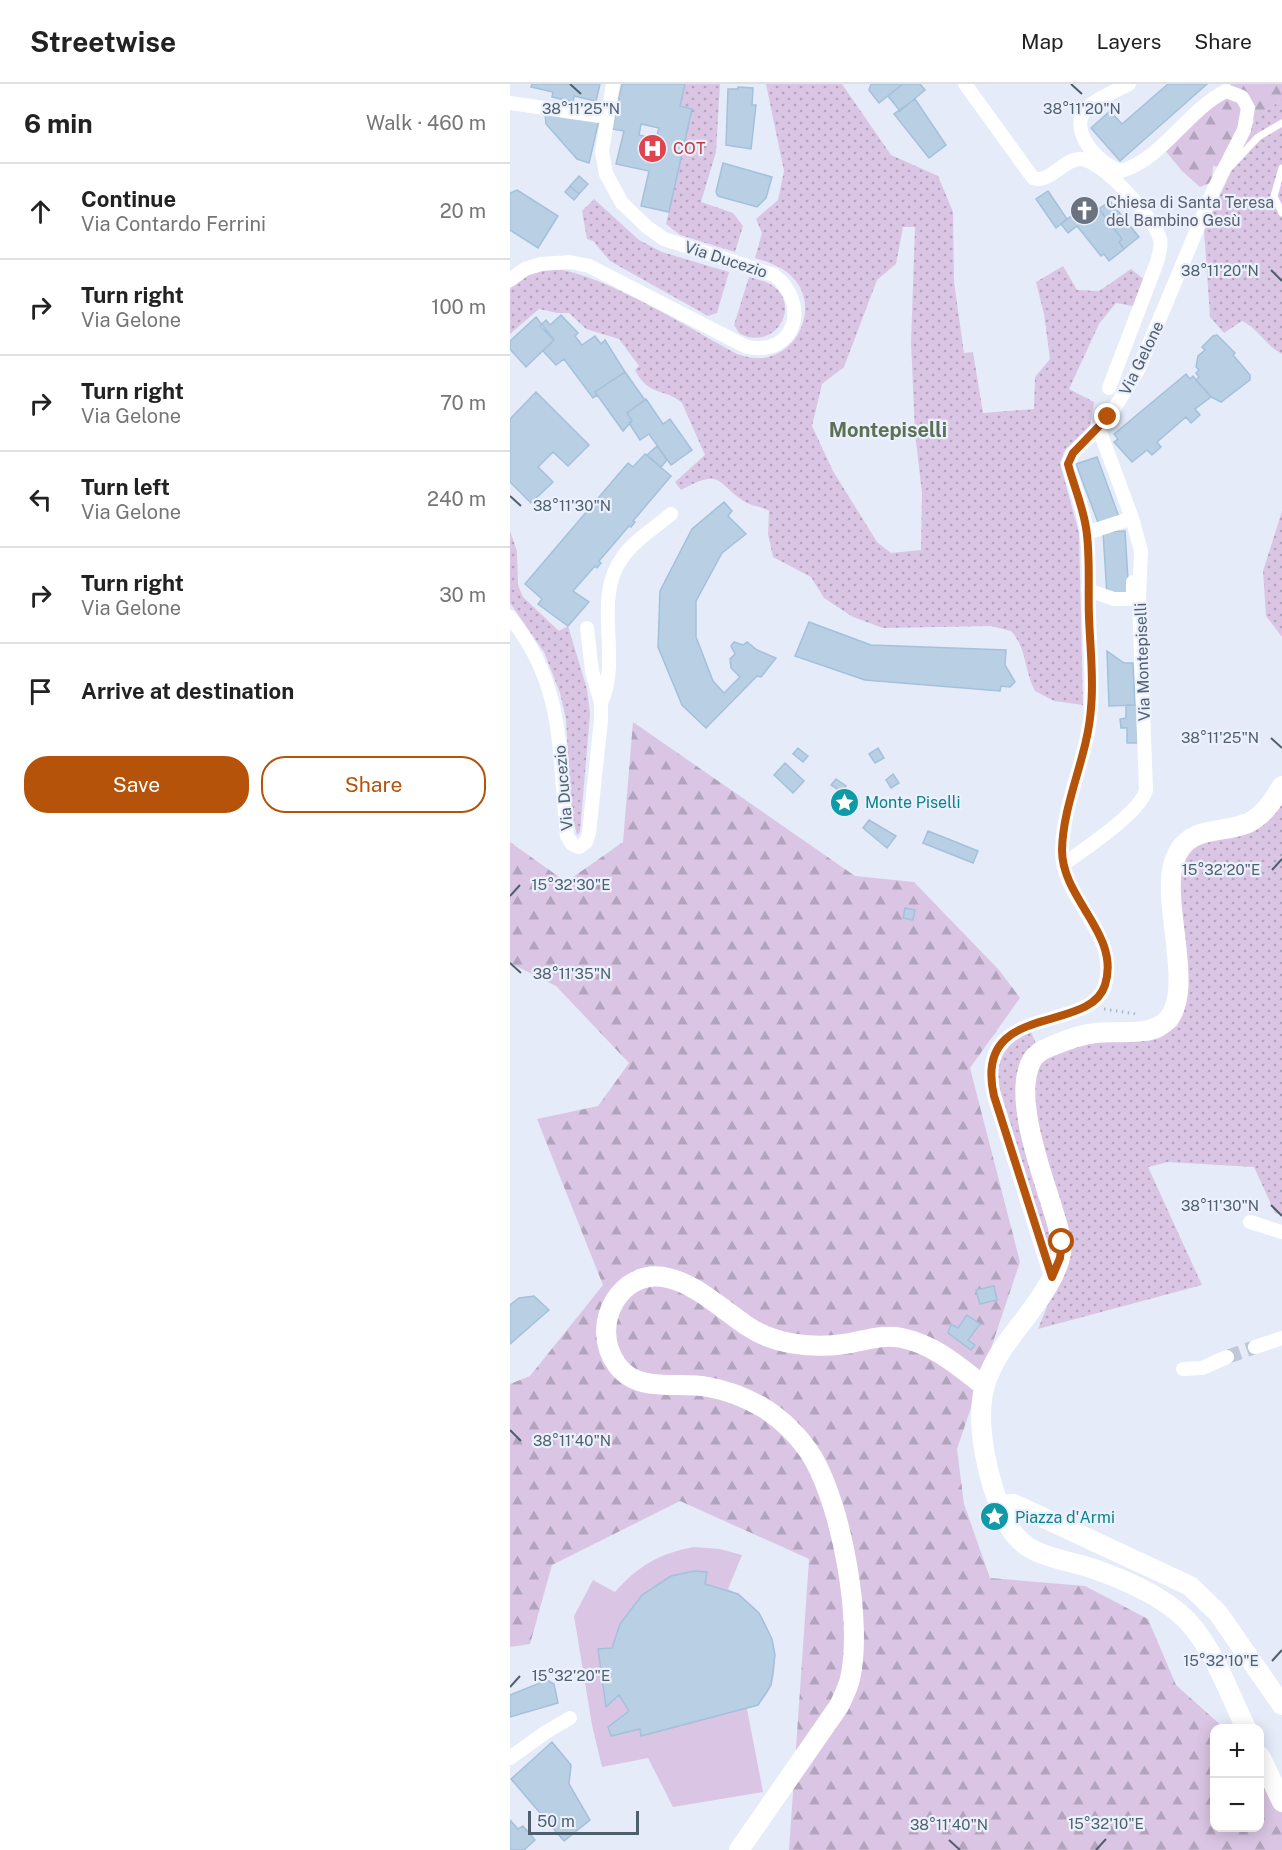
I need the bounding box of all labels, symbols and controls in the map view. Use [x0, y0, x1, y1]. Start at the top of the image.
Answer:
text: Streetwise [30, 25, 176, 58]
text: Map [1021, 29, 1064, 54]
text: Layers [1097, 29, 1161, 54]
text: Share [1194, 29, 1252, 54]
text: 38°11'25"N [542, 100, 620, 117]
text: 38°11'20"N [1043, 100, 1121, 117]
text: 6 min [24, 108, 93, 139]
text: Walk · 460 m [366, 111, 486, 135]
hospital icon: COT [636, 132, 668, 164]
place label: COT [673, 139, 706, 158]
text: Continue [81, 186, 176, 212]
place label: Chiesa di Santa Teresa del Bambino Gesù [1106, 193, 1274, 230]
icon: ahead [24, 195, 57, 228]
church icon: Chiesa di Santa Teresa del Bambino Gesù [1069, 195, 1101, 227]
text: 20 m [440, 199, 486, 223]
text: Via Contardo Ferrini [81, 212, 266, 236]
street label: Via Ducezio [682, 237, 770, 282]
text: 38°11'20"N [1181, 262, 1259, 279]
text: Turn right [81, 282, 184, 308]
icon: right [24, 291, 57, 324]
text: 100 m [431, 295, 486, 319]
text: Via Gelone [81, 308, 181, 332]
street label: Via Gelone [1115, 318, 1168, 398]
text: Turn right [81, 378, 184, 404]
icon: right [24, 387, 57, 420]
text: 70 m [440, 391, 486, 415]
route end [1094, 403, 1120, 429]
text: Via Gelone [81, 404, 181, 428]
district label: Montepiselli [829, 418, 947, 442]
text: Turn left [81, 474, 170, 500]
icon: left [24, 483, 57, 516]
text: 240 m [427, 487, 486, 511]
text: 38°11'30"N [533, 497, 611, 514]
text: Via Gelone [81, 500, 181, 524]
text: Turn right [81, 570, 184, 596]
icon: right [24, 579, 57, 612]
text: 30 m [439, 583, 486, 607]
text: Via Gelone [81, 596, 181, 620]
street label: Via Montepiselli [1131, 602, 1154, 722]
icon: arrive [24, 675, 57, 708]
text: Arrive at destination [81, 678, 294, 704]
text: 38°11'25"N [1181, 729, 1259, 746]
street label: Via Ducezio [550, 744, 577, 832]
button: Save [24, 756, 249, 813]
button: Share [261, 756, 486, 813]
place icon: Monte Piselli [828, 786, 860, 818]
place label: Monte Piselli [865, 793, 961, 812]
text: 15°32'20"E [1182, 861, 1260, 878]
text: 15°32'30"E [532, 876, 611, 893]
text: 38°11'35"N [533, 965, 611, 982]
text: 38°11'30"N [1181, 1197, 1259, 1214]
route start [1048, 1228, 1074, 1254]
text: 38°11'40"N [533, 1432, 611, 1449]
place icon: Piazza d'Armi [978, 1501, 1010, 1533]
place label: Piazza d'Armi [1015, 1508, 1115, 1527]
text: 15°32'10"E [1183, 1652, 1259, 1669]
text: 15°32'20"E [532, 1667, 610, 1684]
map controls [1210, 1724, 1264, 1832]
button: + [1210, 1724, 1264, 1778]
button: − [1210, 1778, 1264, 1832]
scale bar [528, 1808, 639, 1836]
text: 50 m [537, 1812, 575, 1831]
text: 15°32'10"E [1068, 1815, 1144, 1832]
text: 38°11'40"N [910, 1816, 988, 1833]

